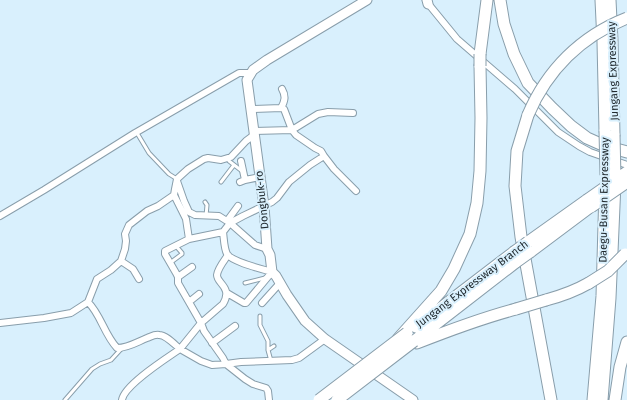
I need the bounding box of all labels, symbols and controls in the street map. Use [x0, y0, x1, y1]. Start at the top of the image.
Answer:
street label: Jungang Expressway [605, 20, 621, 121]
street label: Daegu-Busan Expressway [596, 137, 612, 263]
street label: Dongbuk-ro [252, 170, 272, 230]
street label: Jungang Expressway Branch [413, 238, 531, 330]

